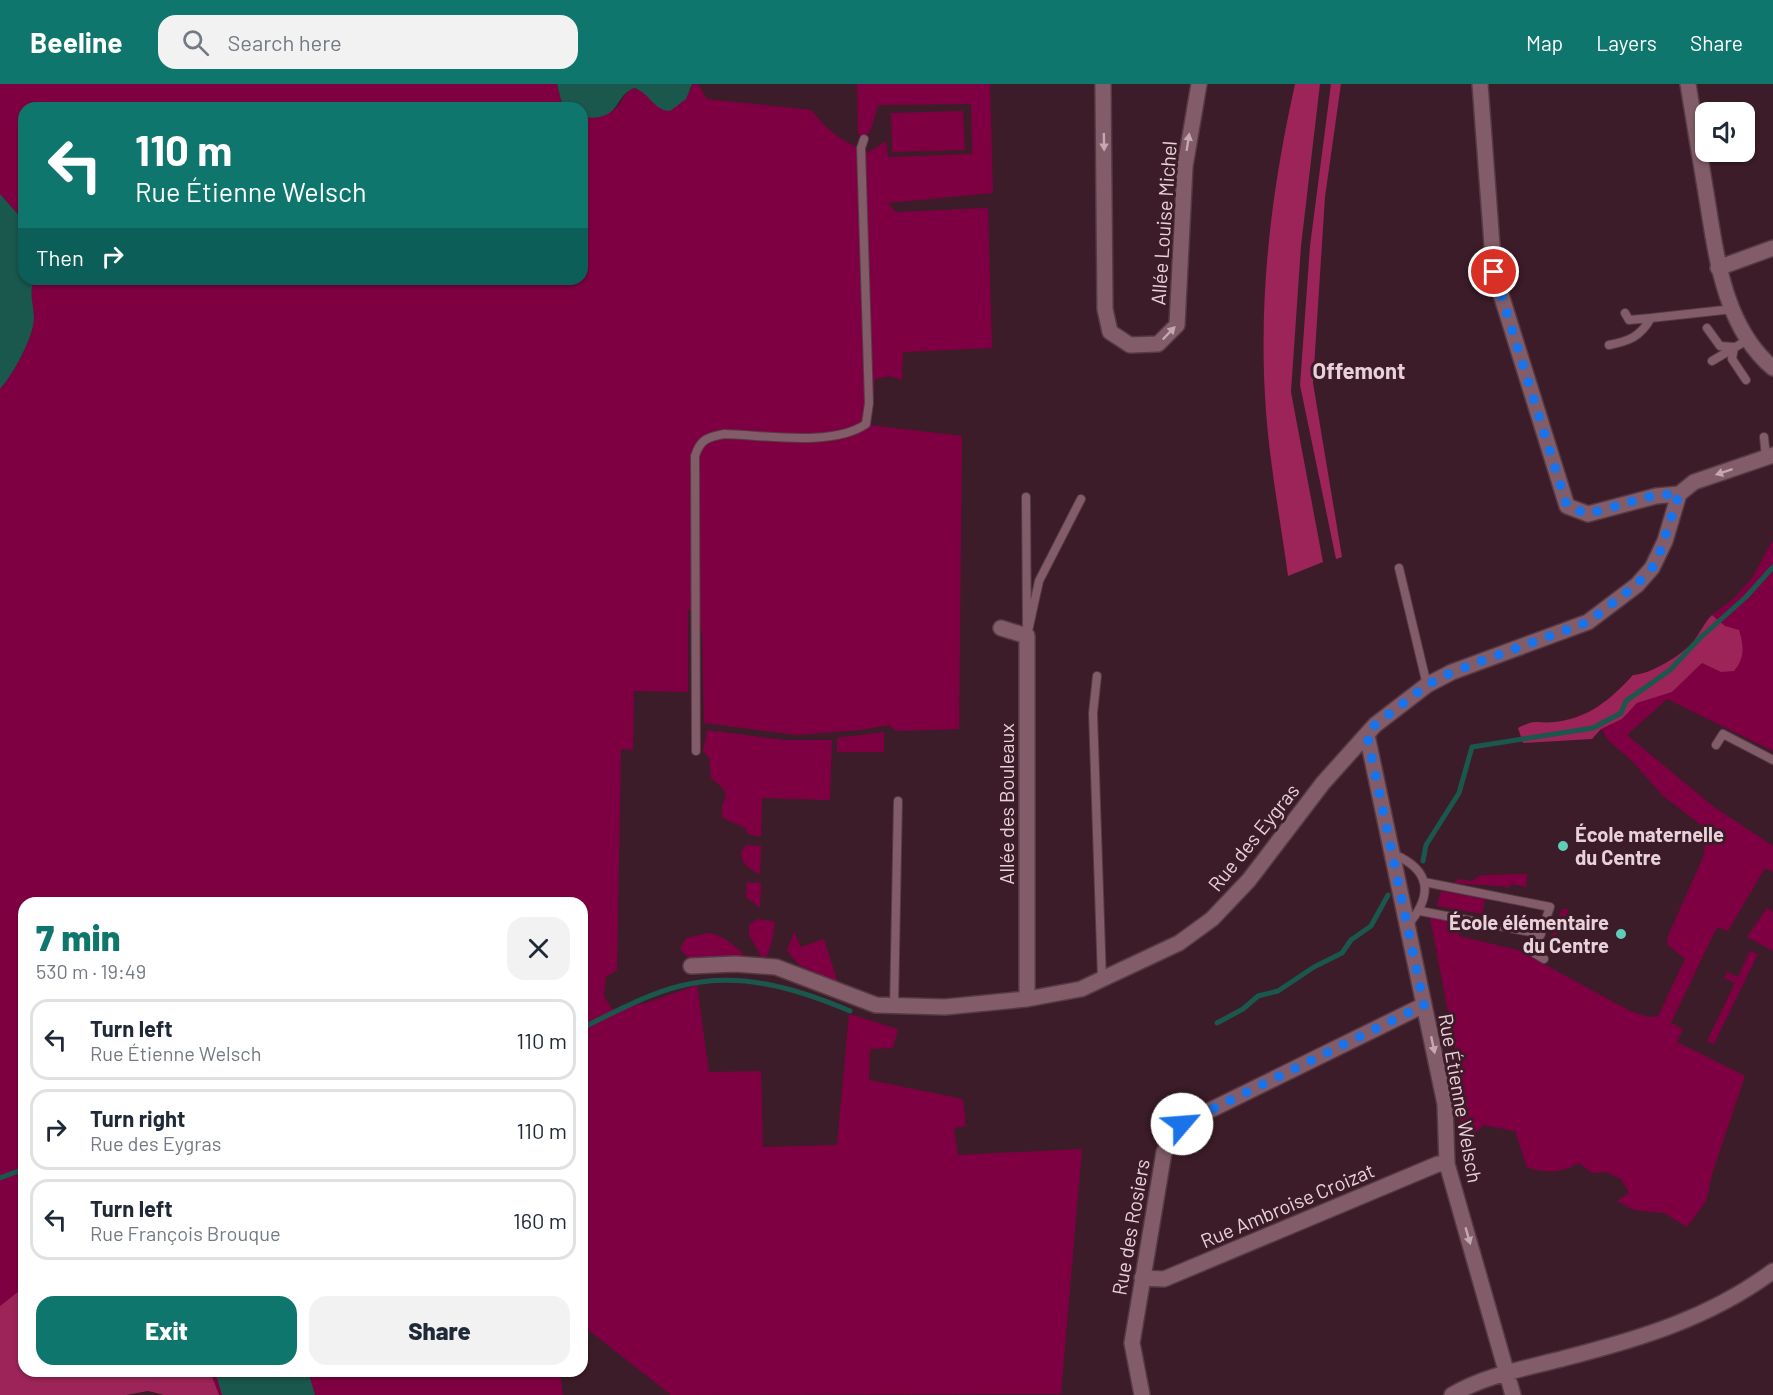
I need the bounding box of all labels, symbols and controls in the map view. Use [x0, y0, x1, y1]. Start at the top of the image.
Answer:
search box [158, 15, 578, 69]
text: Beeline [30, 25, 122, 59]
icon: search [179, 26, 212, 59]
text: Search here [227, 29, 342, 55]
text: Map [1526, 30, 1563, 55]
text: Layers [1596, 30, 1657, 55]
text: Share [1690, 30, 1743, 55]
map controls [1695, 102, 1755, 162]
button: sound [1695, 102, 1755, 162]
text: 110 m [135, 124, 232, 174]
icon: left [36, 126, 114, 204]
one-way arrow [1184, 132, 1193, 151]
one-way arrow [1099, 133, 1109, 152]
street label: Allée Louise Michel [1145, 140, 1181, 306]
text: Rue Étienne Welsch [135, 175, 367, 207]
icon: right [96, 240, 129, 273]
text: Then [36, 244, 84, 270]
pin [1468, 246, 1519, 297]
icon: arrive [1477, 255, 1510, 288]
one-way arrow [1162, 326, 1176, 341]
district label: Offemont [1313, 357, 1405, 383]
one-way arrow [1715, 467, 1733, 477]
street label: Allée des Bouleaux [994, 723, 1018, 885]
street label: Rue des Eygras [1202, 778, 1304, 896]
place label: École maternelle du Centre [1575, 822, 1724, 869]
marker: École maternelle du Centre [1556, 839, 1570, 853]
place label: École élémentaire du Centre [1449, 910, 1609, 957]
text: 7 min [36, 915, 121, 958]
button: close [507, 917, 570, 980]
marker: École élémentaire du Centre [1614, 927, 1628, 941]
text: 530 m · 19:49 [36, 959, 146, 983]
street label: Rue Étienne Welsch [1434, 1011, 1488, 1185]
text: Turn left [90, 1015, 173, 1041]
icon: left [39, 1023, 72, 1056]
text: 110 m [517, 1027, 567, 1053]
one-way arrow [1429, 1036, 1438, 1055]
text: Rue Étienne Welsch [90, 1041, 261, 1065]
position arrow [1150, 1092, 1214, 1156]
text: Turn right [90, 1105, 185, 1131]
icon: right [39, 1113, 72, 1146]
text: 110 m [517, 1117, 567, 1143]
text: Rue des Eygras [90, 1131, 221, 1155]
street label: Rue des Rosiers [1106, 1157, 1154, 1297]
street label: Rue Ambroise Croizat [1197, 1158, 1377, 1252]
text: Turn left [90, 1195, 173, 1221]
icon: left [39, 1203, 72, 1236]
text: 160 m [513, 1207, 567, 1233]
text: Rue François Brouque [90, 1221, 281, 1245]
one-way arrow [1464, 1227, 1473, 1245]
button: Exit [36, 1296, 297, 1365]
button: Share [309, 1296, 570, 1365]

